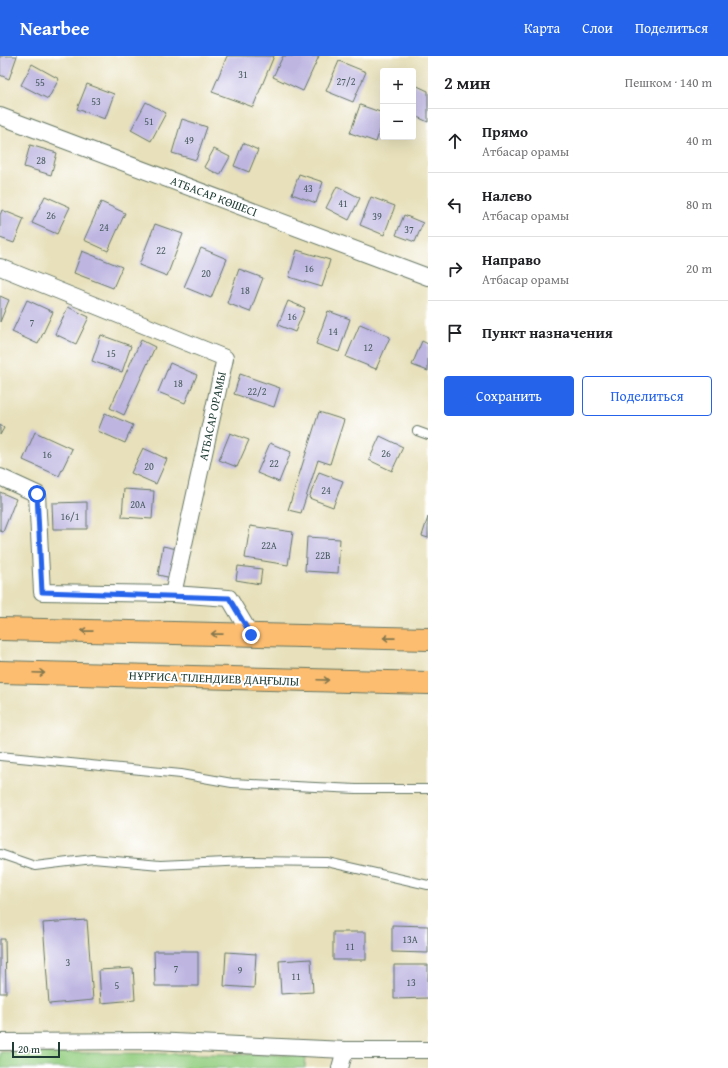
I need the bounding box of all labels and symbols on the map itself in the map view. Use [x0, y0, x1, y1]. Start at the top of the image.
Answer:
house number: 31 [238, 67, 248, 82]
house number: 27/2 [336, 74, 356, 89]
house number: 55 [35, 75, 45, 90]
house number: 53 [91, 94, 101, 109]
house number: 51 [144, 114, 154, 129]
house number: 49 [184, 133, 194, 148]
house number: 28 [36, 153, 46, 168]
street label: АТБАСАР КӨШЕСІ [168, 172, 260, 221]
house number: 43 [303, 181, 313, 196]
house number: 41 [338, 196, 348, 211]
house number: 26 [46, 208, 56, 223]
house number: 39 [372, 209, 382, 224]
house number: 24 [99, 220, 109, 235]
house number: 37 [404, 222, 414, 237]
house number: 22 [156, 243, 166, 258]
house number: 16 [304, 261, 314, 276]
house number: 20 [201, 266, 211, 281]
house number: 18 [240, 283, 250, 298]
house number: 16 [287, 309, 297, 324]
house number: 7 [30, 315, 35, 330]
house number: 14 [328, 324, 338, 339]
house number: 12 [363, 340, 373, 355]
house number: 15 [106, 346, 116, 361]
street label: АТБАСАР ОРАМЫ [194, 370, 230, 462]
house number: 18 [173, 376, 183, 391]
house number: 22/2 [247, 384, 267, 399]
house number: 26 [381, 446, 391, 461]
house number: 16 [42, 447, 52, 462]
house number: 22 [269, 456, 279, 471]
house number: 20 [144, 459, 154, 474]
house number: 24 [321, 483, 331, 498]
route start [28, 485, 46, 503]
house number: 20А [130, 497, 146, 512]
house number: 16/1 [60, 509, 80, 524]
house number: 22А [261, 538, 277, 553]
house number: 22В [315, 548, 331, 563]
route end [242, 626, 260, 644]
one-way arrow [81, 627, 94, 635]
one-way arrow [211, 630, 224, 638]
one-way arrow [383, 634, 396, 642]
street label: НҰРҒИСА ТІЛЕНДИЕВ ДАҢҒЫЛЫ [129, 667, 299, 689]
one-way arrow [32, 669, 45, 677]
one-way arrow [316, 677, 329, 684]
house number: 13А [402, 932, 418, 947]
house number: 11 [345, 939, 355, 954]
house number: 3 [66, 955, 71, 970]
house number: 7 [174, 961, 179, 976]
house number: 9 [238, 963, 243, 978]
house number: 11 [291, 969, 301, 984]
house number: 13 [406, 975, 416, 990]
house number: 5 [115, 978, 120, 993]
scale bar [12, 1040, 60, 1059]

